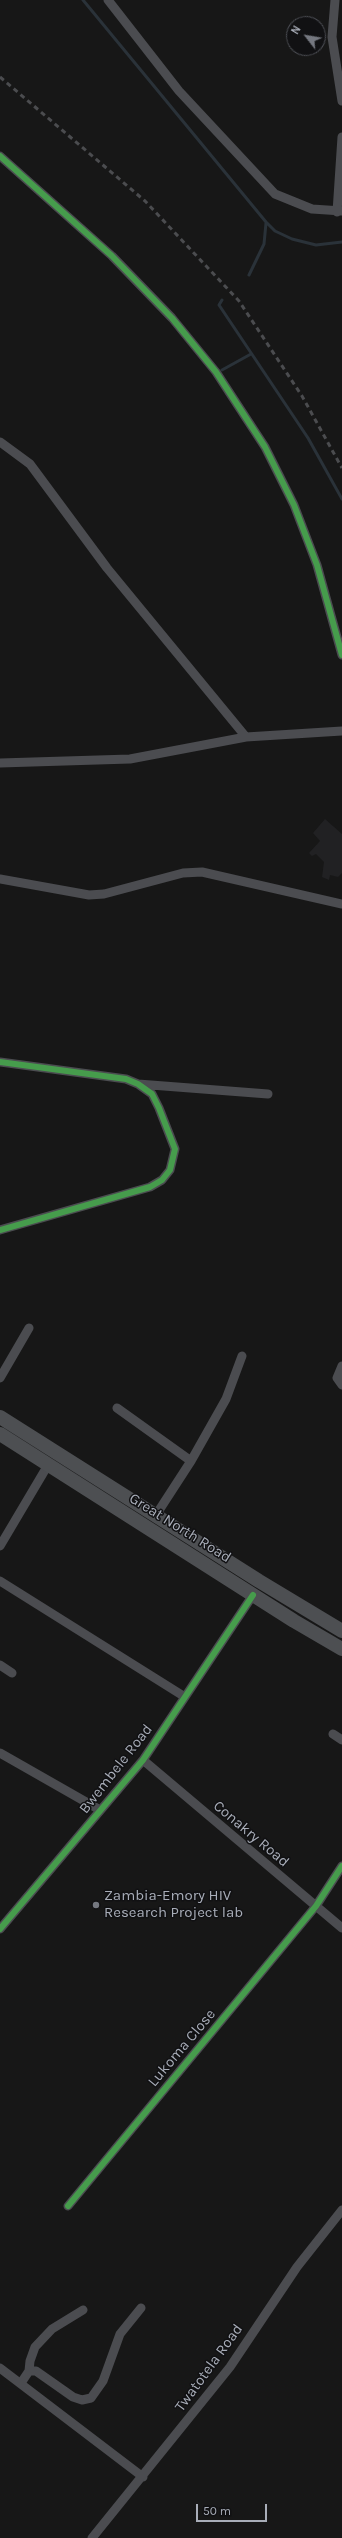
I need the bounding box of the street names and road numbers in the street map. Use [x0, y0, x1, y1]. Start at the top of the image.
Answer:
street label: Great North Road [126, 1489, 234, 1567]
street label: Bwembele Road [76, 1721, 156, 1817]
street label: Conakry Road [209, 1797, 293, 1871]
street label: Lukoma Close [144, 2006, 220, 2090]
street label: Twatotela Road [171, 2321, 247, 2415]

